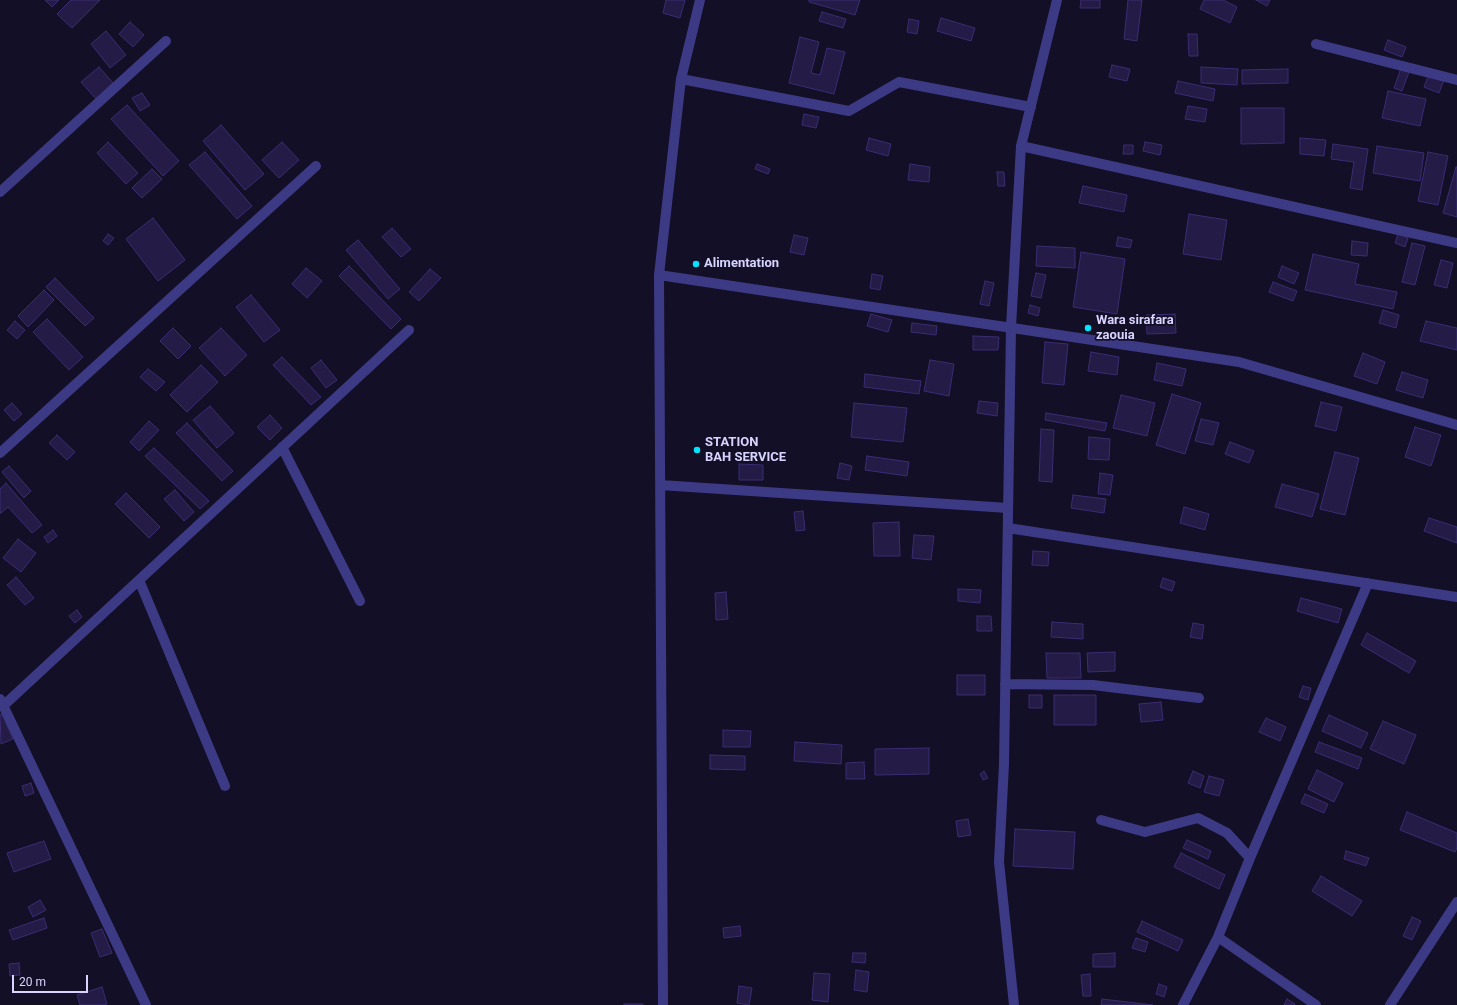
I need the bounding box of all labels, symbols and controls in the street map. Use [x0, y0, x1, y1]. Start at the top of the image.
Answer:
place label: Alimentation [704, 256, 779, 272]
marker: Alimentation [691, 259, 701, 269]
place label: Wara sirafara zaouia [1096, 313, 1174, 344]
marker: Wara sirafara zaouia [1083, 323, 1093, 333]
place label: STATION BAH SERVICE [705, 435, 786, 466]
marker: STATION BAH SERVICE [692, 445, 702, 455]
scale bar [14, 967, 90, 993]
text: 20 m [19, 975, 46, 989]

